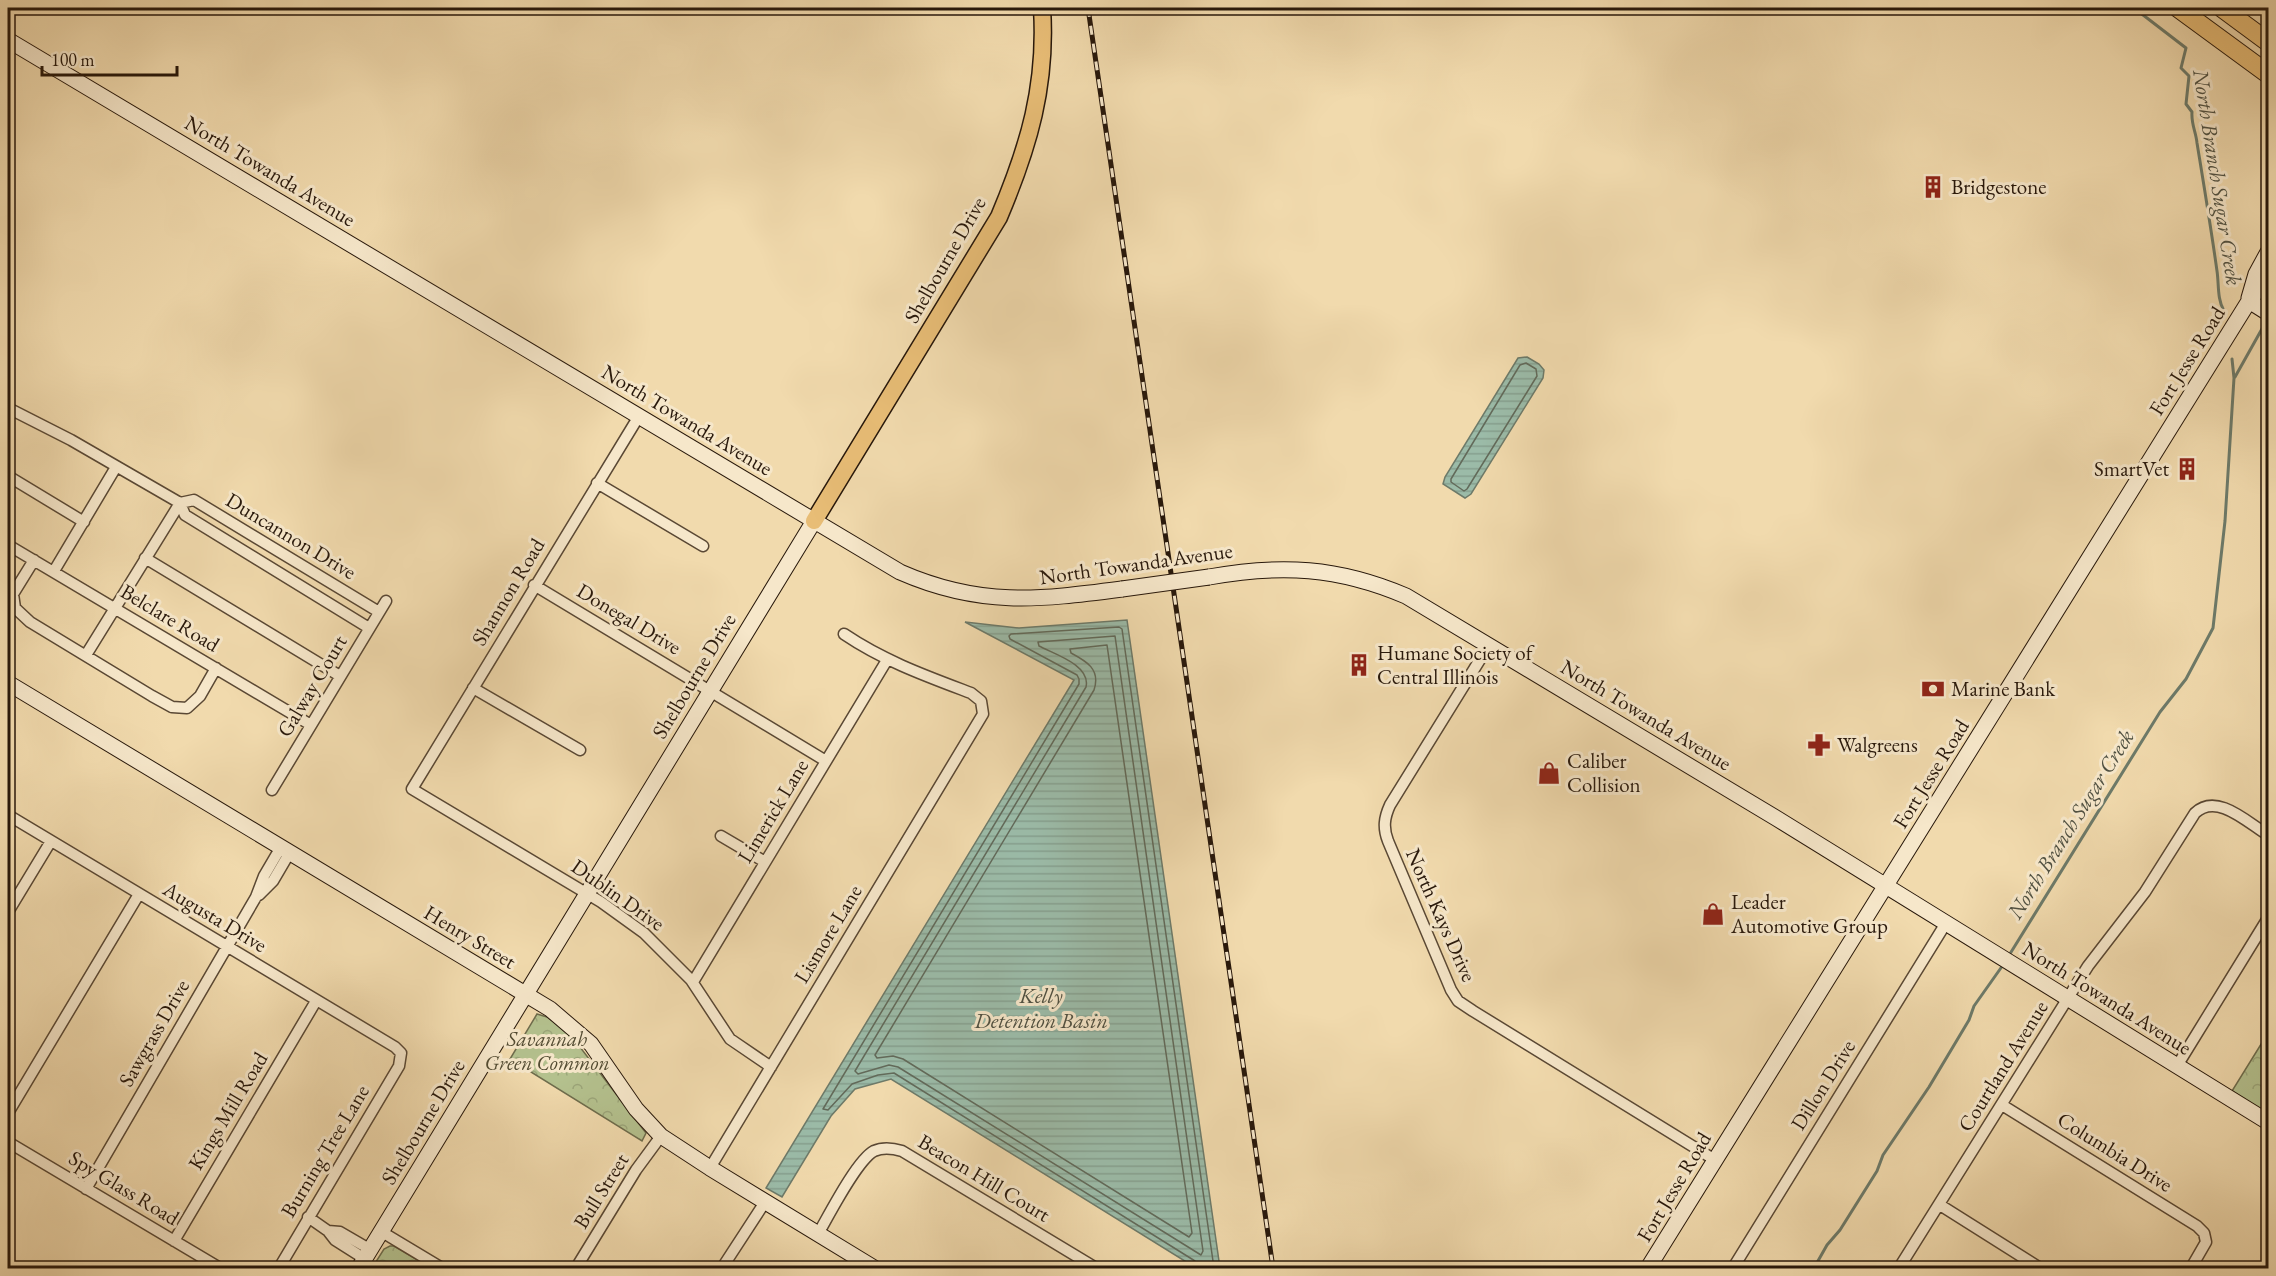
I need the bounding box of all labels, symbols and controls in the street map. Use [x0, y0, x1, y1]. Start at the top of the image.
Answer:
scale bar [42, 39, 177, 77]
text: 100 m [51, 48, 95, 71]
water label: North Branch Sugar Creek [2186, 66, 2249, 287]
street label: North Towanda Avenue [180, 109, 361, 232]
place label: Bridgestone [1951, 173, 2047, 200]
building icon: Bridgestone [1920, 174, 1946, 200]
street label: Shelbourne Drive [898, 192, 992, 328]
street label: Fort Jesse Road [2142, 301, 2231, 420]
street label: North Towanda Avenue [597, 358, 778, 481]
place label: SmartVet [2094, 455, 2169, 482]
building icon: SmartVet [2174, 456, 2200, 482]
street label: Duncannon Drive [221, 486, 361, 585]
street label: Shannon Road [465, 533, 550, 650]
street label: North Towanda Avenue [1038, 537, 1234, 590]
street label: Belclare Road [116, 577, 225, 658]
street label: Donegal Drive [572, 577, 686, 660]
street label: Shelbourne Drive [646, 608, 742, 743]
street label: Galway Court [271, 629, 353, 742]
place label: Humane Society of Central Illinois [1377, 639, 1535, 690]
building icon: Humane Society of Central Illinois [1346, 652, 1372, 678]
street label: North Towanda Avenue [1556, 653, 1737, 776]
place label: Marine Bank [1951, 675, 2056, 702]
bank icon: Marine Bank [1920, 676, 1946, 702]
street label: Fort Jesse Road [1886, 714, 1975, 833]
water label: North Branch Sugar Creek [2000, 724, 2141, 925]
place label: Walgreens [1837, 731, 1918, 758]
pharmacy icon: Walgreens [1806, 732, 1832, 758]
place label: Caliber Collision [1567, 747, 1641, 798]
street label: Limerick Lane [731, 754, 814, 868]
shop icon: Caliber Collision [1536, 760, 1562, 786]
street label: North Kays Drive [1400, 844, 1483, 986]
street label: Dublin Drive [566, 853, 670, 937]
street label: Augusta Drive [157, 874, 272, 958]
street label: Lismore Lane [788, 880, 868, 988]
place label: Leader Automotive Group [1730, 888, 1888, 939]
street label: Henry Street [419, 899, 522, 975]
shop icon: Leader Automotive Group [1700, 901, 1726, 927]
street label: North Towanda Avenue [2018, 935, 2197, 1061]
street label: Sawgrass Drive [112, 974, 195, 1091]
water label: Kelly Detention Basin [973, 981, 1108, 1035]
street label: Courtland Avenue [1951, 995, 2054, 1136]
park label: Savannah Green Common [485, 1025, 609, 1076]
street label: Dillon Drive [1784, 1034, 1861, 1135]
street label: Kings Mill Road [182, 1046, 274, 1175]
street label: Shelbourne Drive [375, 1054, 471, 1189]
street label: Burning Tree Lane [274, 1079, 375, 1222]
street label: Columbia Drive [2053, 1105, 2178, 1198]
street label: Fort Jesse Road [1630, 1127, 1717, 1247]
street label: Beacon Hill Court [913, 1128, 1055, 1228]
street label: Spy Glass Road [64, 1144, 185, 1231]
street label: Bull Street [567, 1148, 634, 1233]

